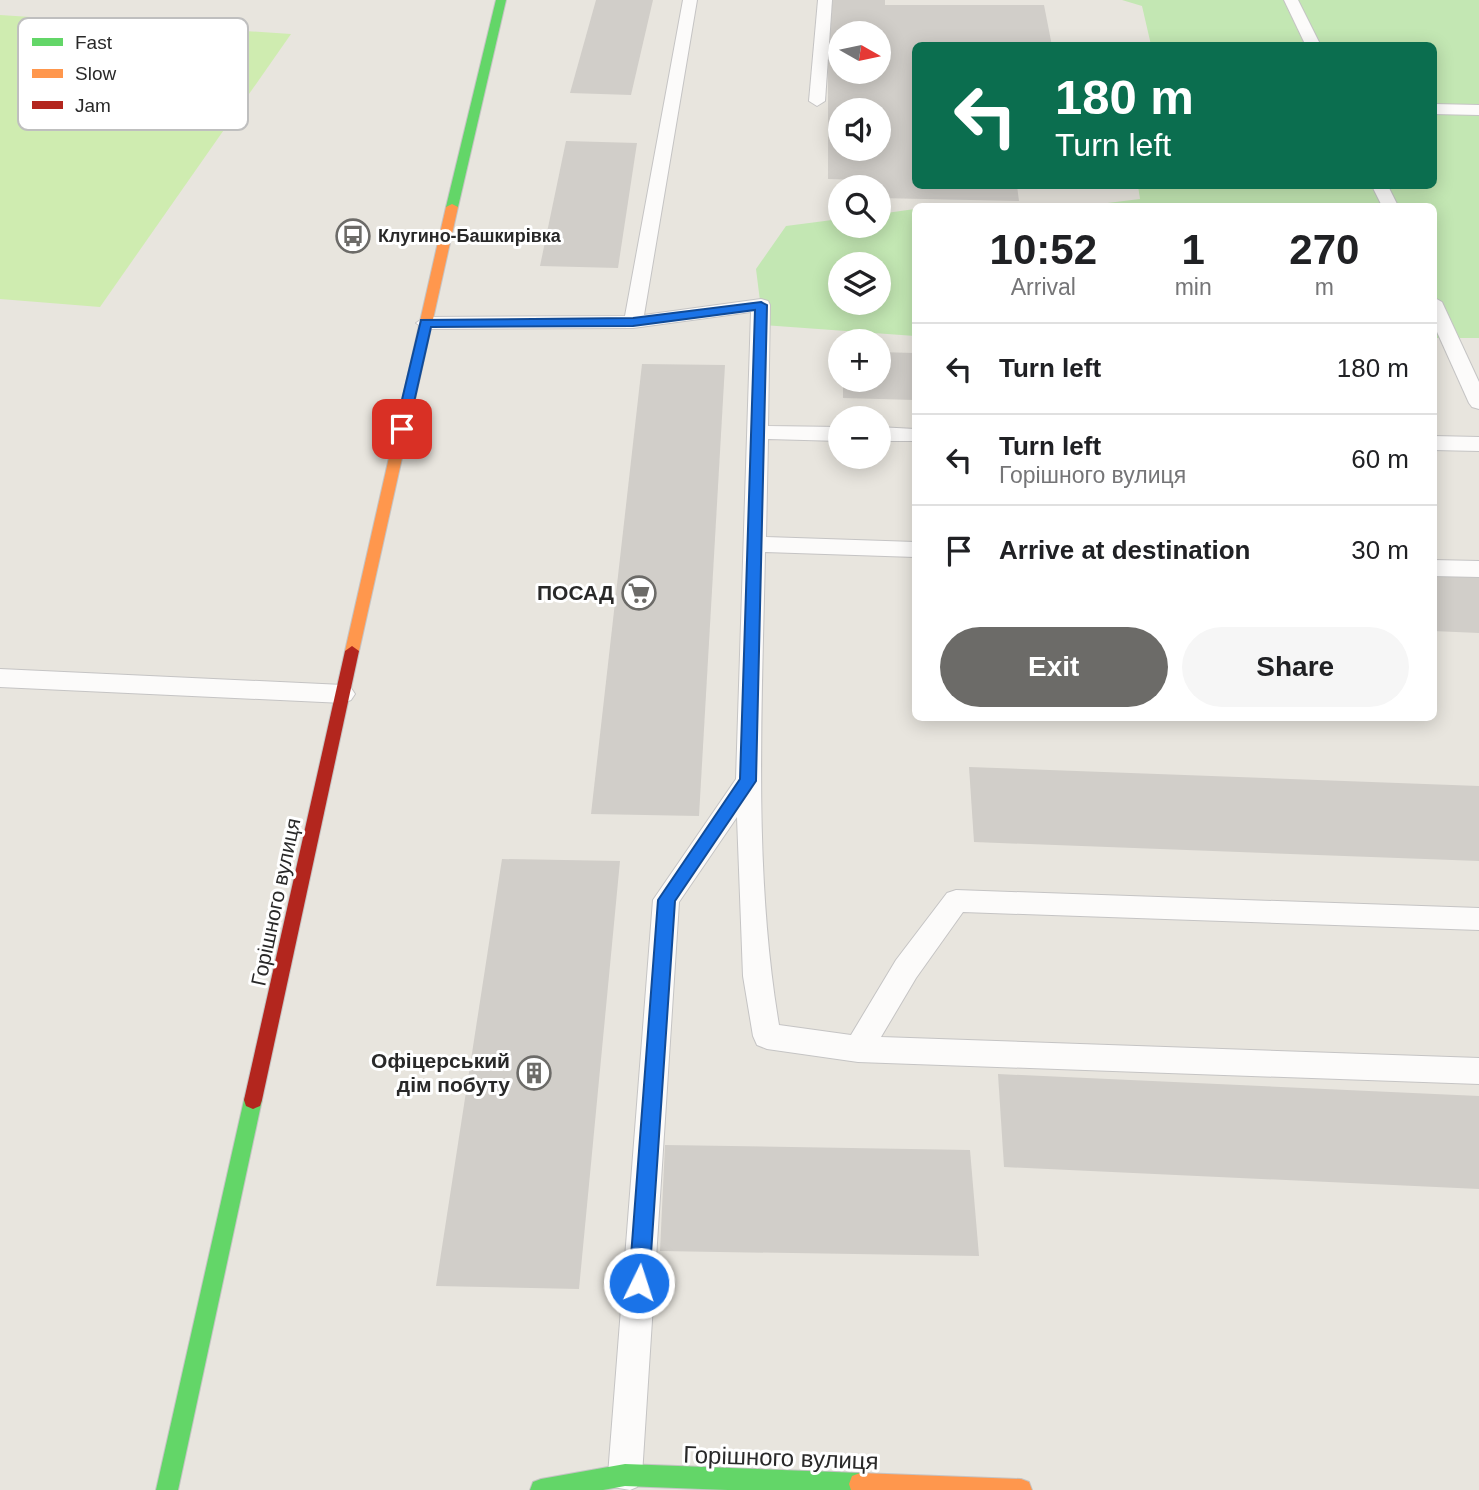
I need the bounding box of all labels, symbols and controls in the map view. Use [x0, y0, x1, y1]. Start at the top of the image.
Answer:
legend [18, 18, 248, 130]
north arrow [828, 21, 891, 84]
map controls [828, 21, 891, 469]
text: Fast [75, 32, 113, 53]
text: Slow [75, 63, 116, 84]
icon: left [940, 70, 1031, 161]
text: 180 m [1055, 70, 1194, 124]
text: Jam [75, 95, 111, 116]
button: sound [828, 98, 891, 161]
text: Turn left [1055, 127, 1171, 163]
button: search [828, 175, 891, 238]
bus stop icon: Клугино-Башкирівка [334, 217, 372, 255]
place label: Клугино-Башкирівка [378, 226, 562, 246]
text: 10:52 [990, 226, 1097, 273]
text: 1 [1181, 226, 1205, 273]
text: 270 [1289, 226, 1359, 273]
button: layers [828, 252, 891, 315]
text: Arrival [1011, 274, 1076, 300]
text: min [1175, 274, 1212, 300]
text: m [1315, 274, 1334, 300]
button: + [828, 329, 891, 392]
icon: left [940, 350, 978, 388]
text: Turn left [999, 353, 1101, 383]
text: 180 m [1337, 353, 1409, 383]
pin [372, 399, 432, 459]
button: − [828, 406, 891, 469]
icon: arrive [383, 410, 421, 448]
text: Turn left [999, 431, 1101, 461]
icon: left [940, 441, 978, 479]
text: 60 m [1351, 444, 1409, 474]
text: Горішного вулиця [999, 462, 1186, 488]
icon: arrive [940, 532, 978, 570]
text: Arrive at destination [999, 535, 1250, 565]
text: 30 m [1351, 535, 1409, 565]
supermarket icon: ПОСАД [620, 574, 658, 612]
place label: ПОСАД [537, 581, 614, 604]
button: Exit [940, 627, 1168, 707]
button: Share [1182, 627, 1409, 707]
street label: Горішного вулиця [246, 816, 305, 988]
place label: Офіцерський дім побуту [371, 1049, 510, 1096]
building icon: Офіцерський дім побуту [515, 1054, 553, 1092]
position arrow [602, 1246, 676, 1320]
street label: Горішного вулиця [683, 1441, 879, 1474]

